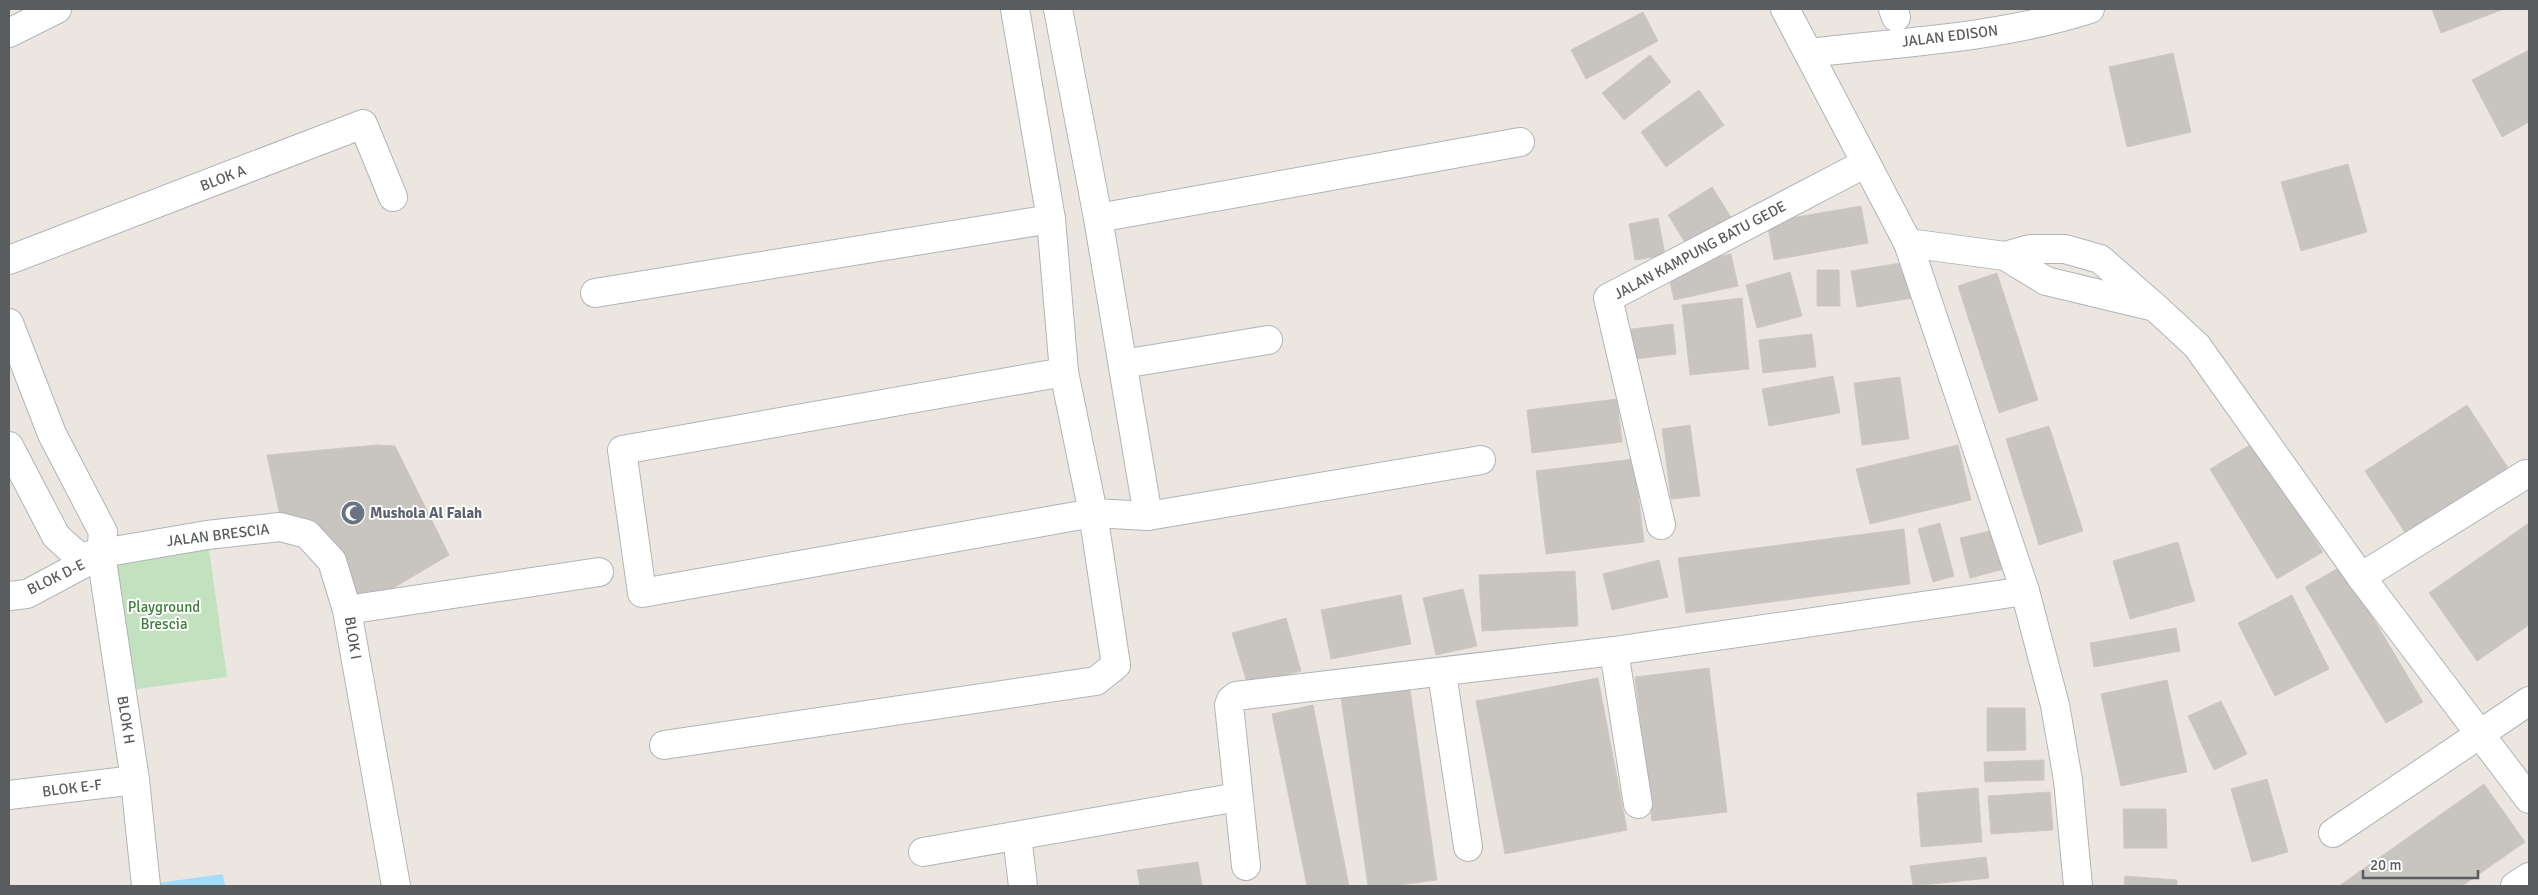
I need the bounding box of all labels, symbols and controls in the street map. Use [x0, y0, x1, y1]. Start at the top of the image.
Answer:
street label: JALAN EDISON [1901, 21, 1999, 51]
street label: BLOK A [197, 161, 249, 195]
street label: JALAN KAMPUNG BATU GEDE [1611, 197, 1789, 303]
mosque icon: Mushola Al Falah [340, 500, 366, 526]
place label: Mushola Al Falah [370, 504, 482, 522]
street label: JALAN BRESCIA [166, 520, 270, 550]
street label: BLOK D-E [24, 555, 88, 599]
park label: Playground Brescia [128, 598, 200, 633]
street label: BLOK I [341, 615, 365, 661]
street label: BLOK H [113, 695, 139, 745]
street label: BLOK E-F [41, 775, 103, 801]
scale bar [2363, 848, 2478, 880]
text: 20 m [2370, 856, 2401, 874]

